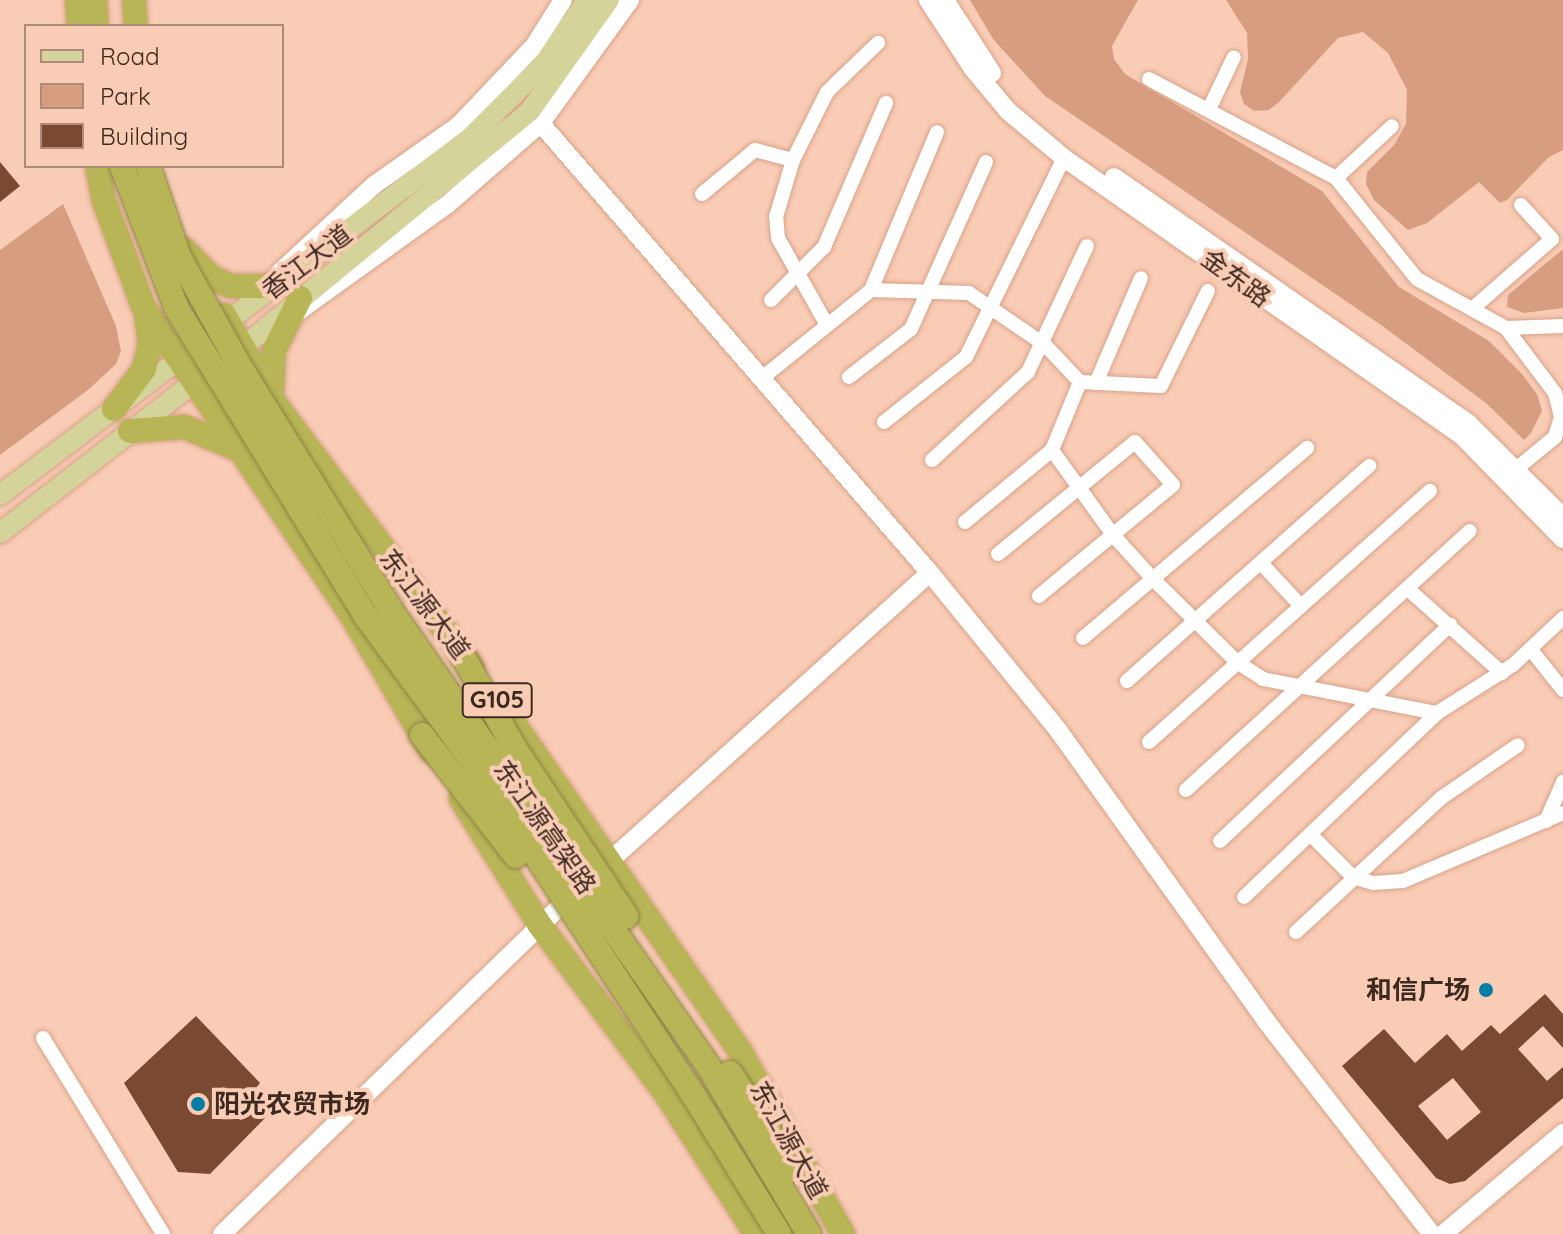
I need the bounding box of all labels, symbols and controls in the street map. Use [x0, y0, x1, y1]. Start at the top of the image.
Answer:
legend [24, 24, 284, 168]
text: Road [100, 41, 160, 71]
text: Park [100, 81, 151, 111]
text: Building [100, 121, 188, 151]
street label: 香江大道 [256, 218, 358, 306]
street label: 金东路 [1195, 242, 1277, 314]
street label: 东江源大道 [373, 543, 477, 665]
road number: G105 [461, 680, 533, 720]
street label: 东江源高架路 [487, 754, 603, 900]
place label: 和信广场 [1366, 974, 1470, 1006]
marker: 和信广场 [1477, 981, 1495, 999]
street label: 东江源大道 [744, 1076, 834, 1204]
place label: 阳光农贸市场 [214, 1088, 370, 1120]
marker: 阳光农贸市场 [189, 1095, 207, 1113]

